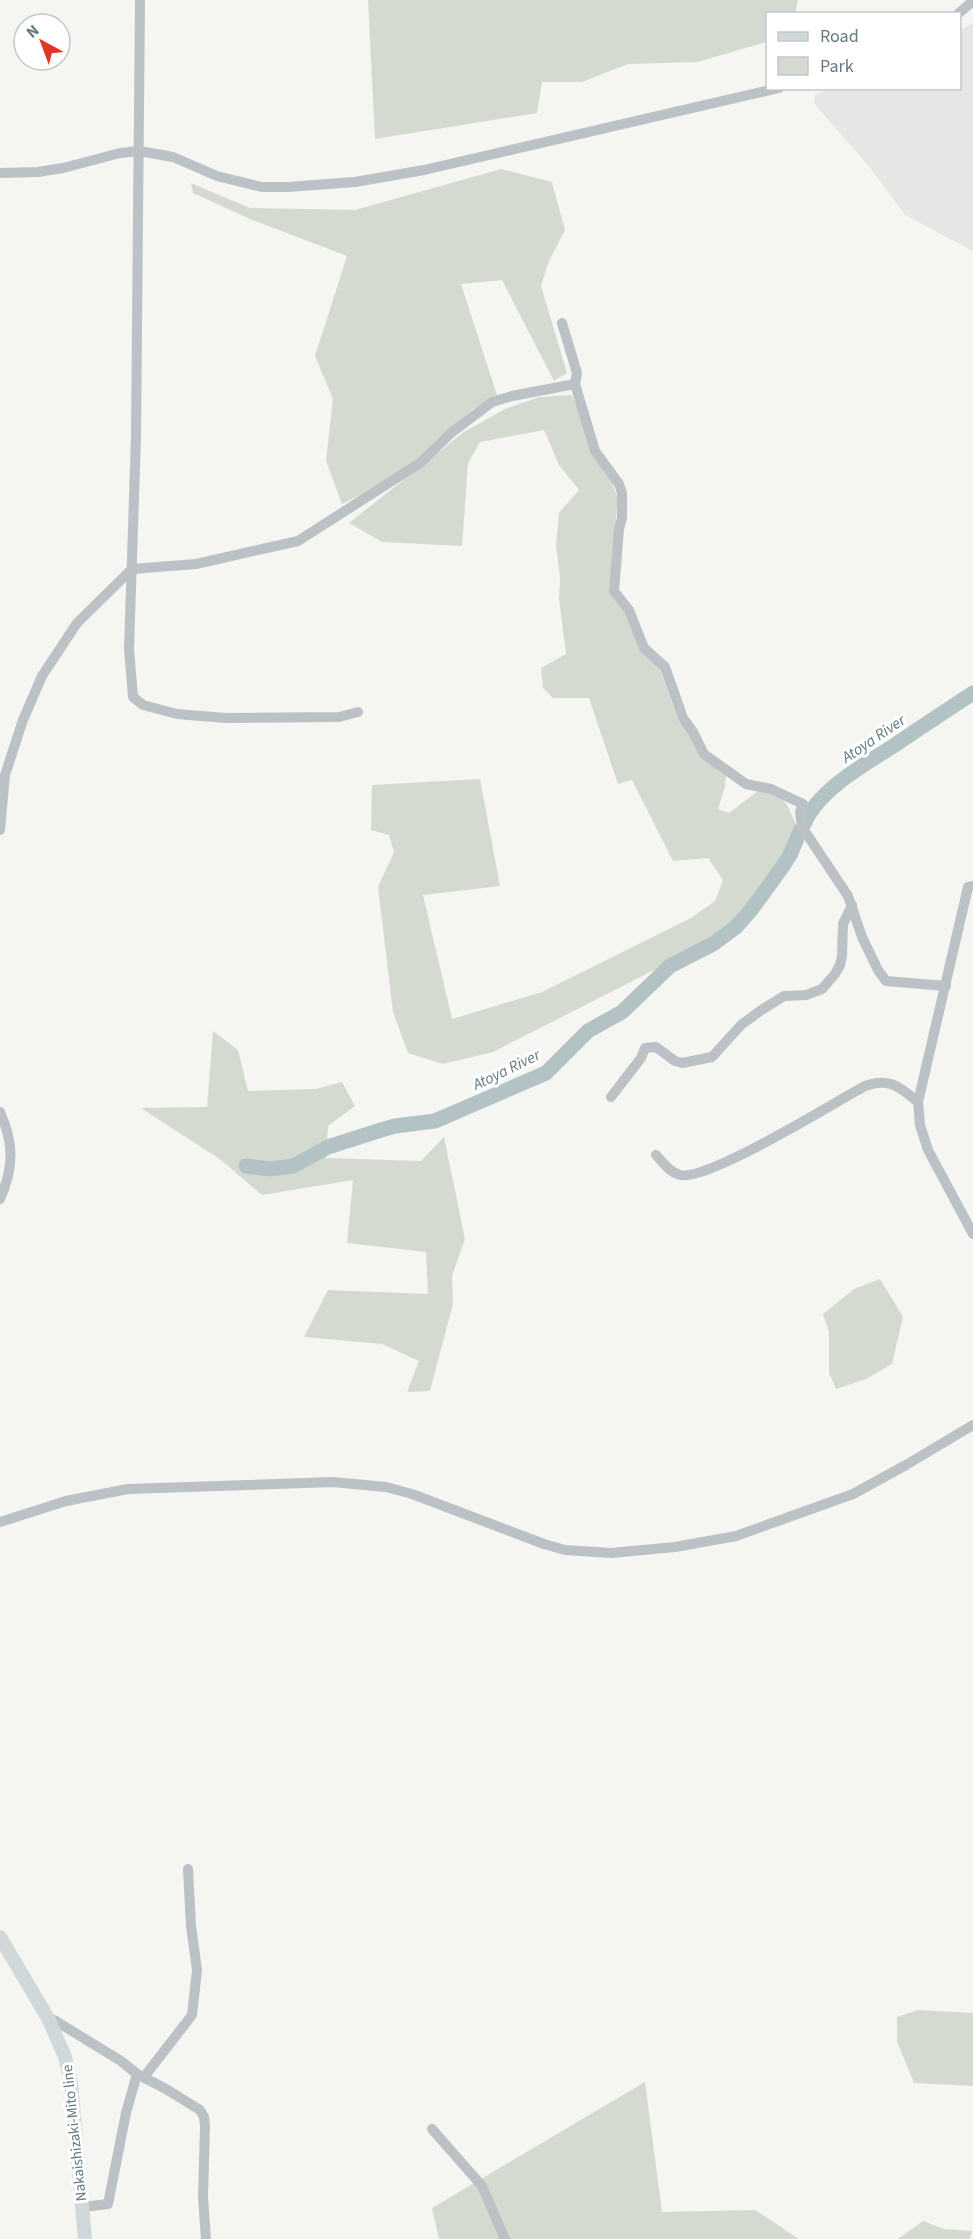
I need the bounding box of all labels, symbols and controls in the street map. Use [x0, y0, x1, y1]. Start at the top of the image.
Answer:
north arrow [12, 12, 72, 72]
legend [766, 12, 961, 90]
text: N [22, 20, 44, 43]
text: Road [820, 24, 859, 49]
text: Park [820, 54, 854, 79]
water label: Atoya River [836, 709, 911, 769]
water label: Atoya River [468, 1043, 545, 1096]
street label: Nakaishizaki-Mito line [57, 2064, 92, 2202]

